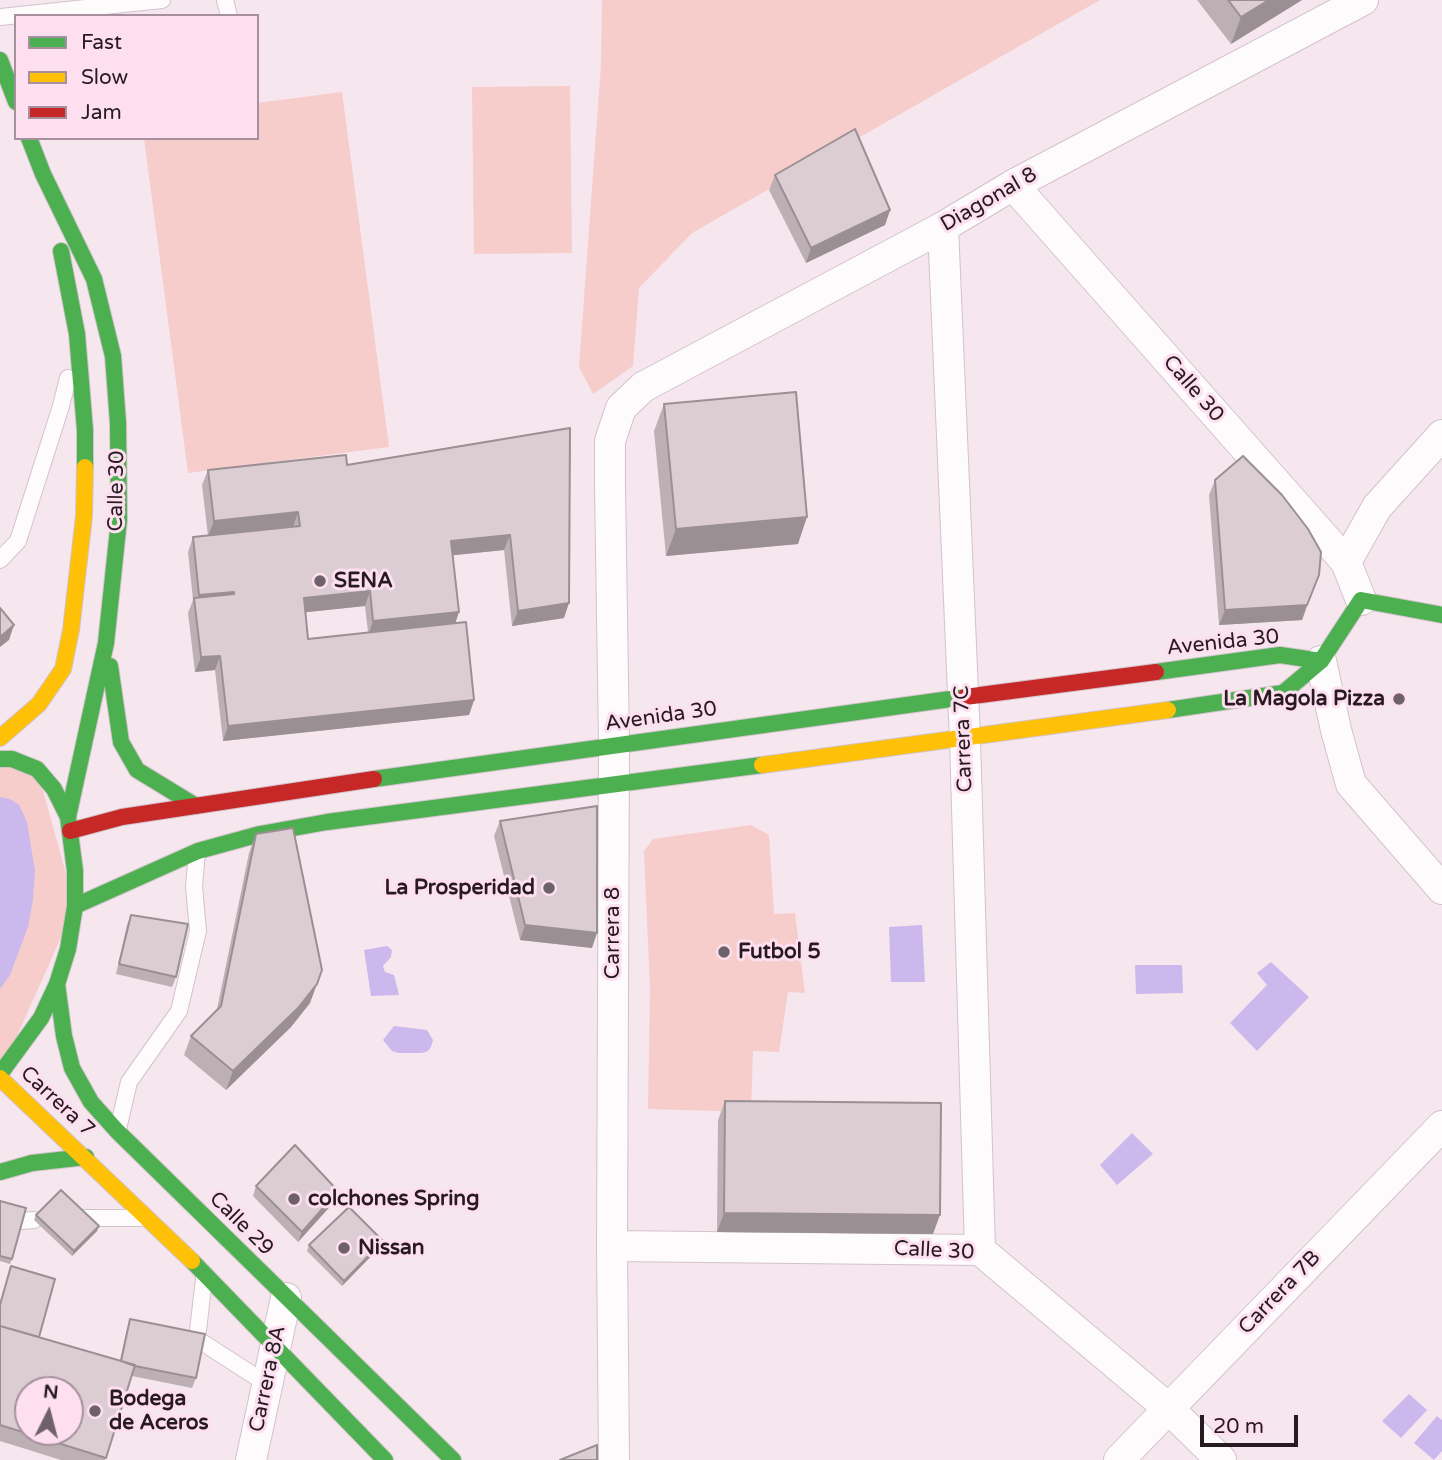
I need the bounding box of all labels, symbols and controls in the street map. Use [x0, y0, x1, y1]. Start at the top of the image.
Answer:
legend [14, 14, 259, 140]
text: Fast [81, 30, 122, 55]
text: Slow [81, 65, 128, 90]
text: Jam [81, 100, 122, 125]
street label: Diagonal 8 [936, 162, 1042, 238]
street label: Calle 30 [1157, 350, 1229, 428]
street label: Calle 30 [104, 450, 130, 532]
place label: SENA [334, 568, 393, 594]
marker: SENA [312, 573, 328, 589]
street label: Avenida 30 [1166, 625, 1280, 661]
street label: Carrera 7C [950, 685, 978, 793]
place label: La Magola Pizza [1223, 686, 1385, 712]
marker: La Magola Pizza [1391, 691, 1407, 707]
street label: Avenida 30 [603, 697, 719, 737]
place label: La Prosperidad [384, 875, 535, 901]
marker: La Prosperidad [541, 880, 557, 896]
street label: Carrera 8 [600, 887, 626, 979]
place label: Futbol 5 [738, 939, 821, 965]
marker: Futbol 5 [716, 944, 732, 960]
street label: Carrera 7 [15, 1061, 99, 1143]
place label: colchones Spring [308, 1186, 479, 1212]
street label: Calle 29 [204, 1187, 278, 1261]
marker: colchones Spring [286, 1191, 302, 1207]
place label: Nissan [358, 1235, 425, 1261]
street label: Calle 30 [893, 1236, 975, 1266]
marker: Nissan [336, 1240, 352, 1256]
street label: Carrera 7B [1234, 1246, 1326, 1340]
street label: Carrera 8A [244, 1323, 292, 1435]
north arrow [14, 1376, 84, 1446]
text: N [42, 1380, 60, 1404]
place label: Bodega de Aceros [109, 1386, 209, 1436]
scale bar [1204, 1400, 1302, 1444]
marker: Bodega de Aceros [87, 1403, 103, 1419]
text: 20 m [1213, 1414, 1264, 1439]

